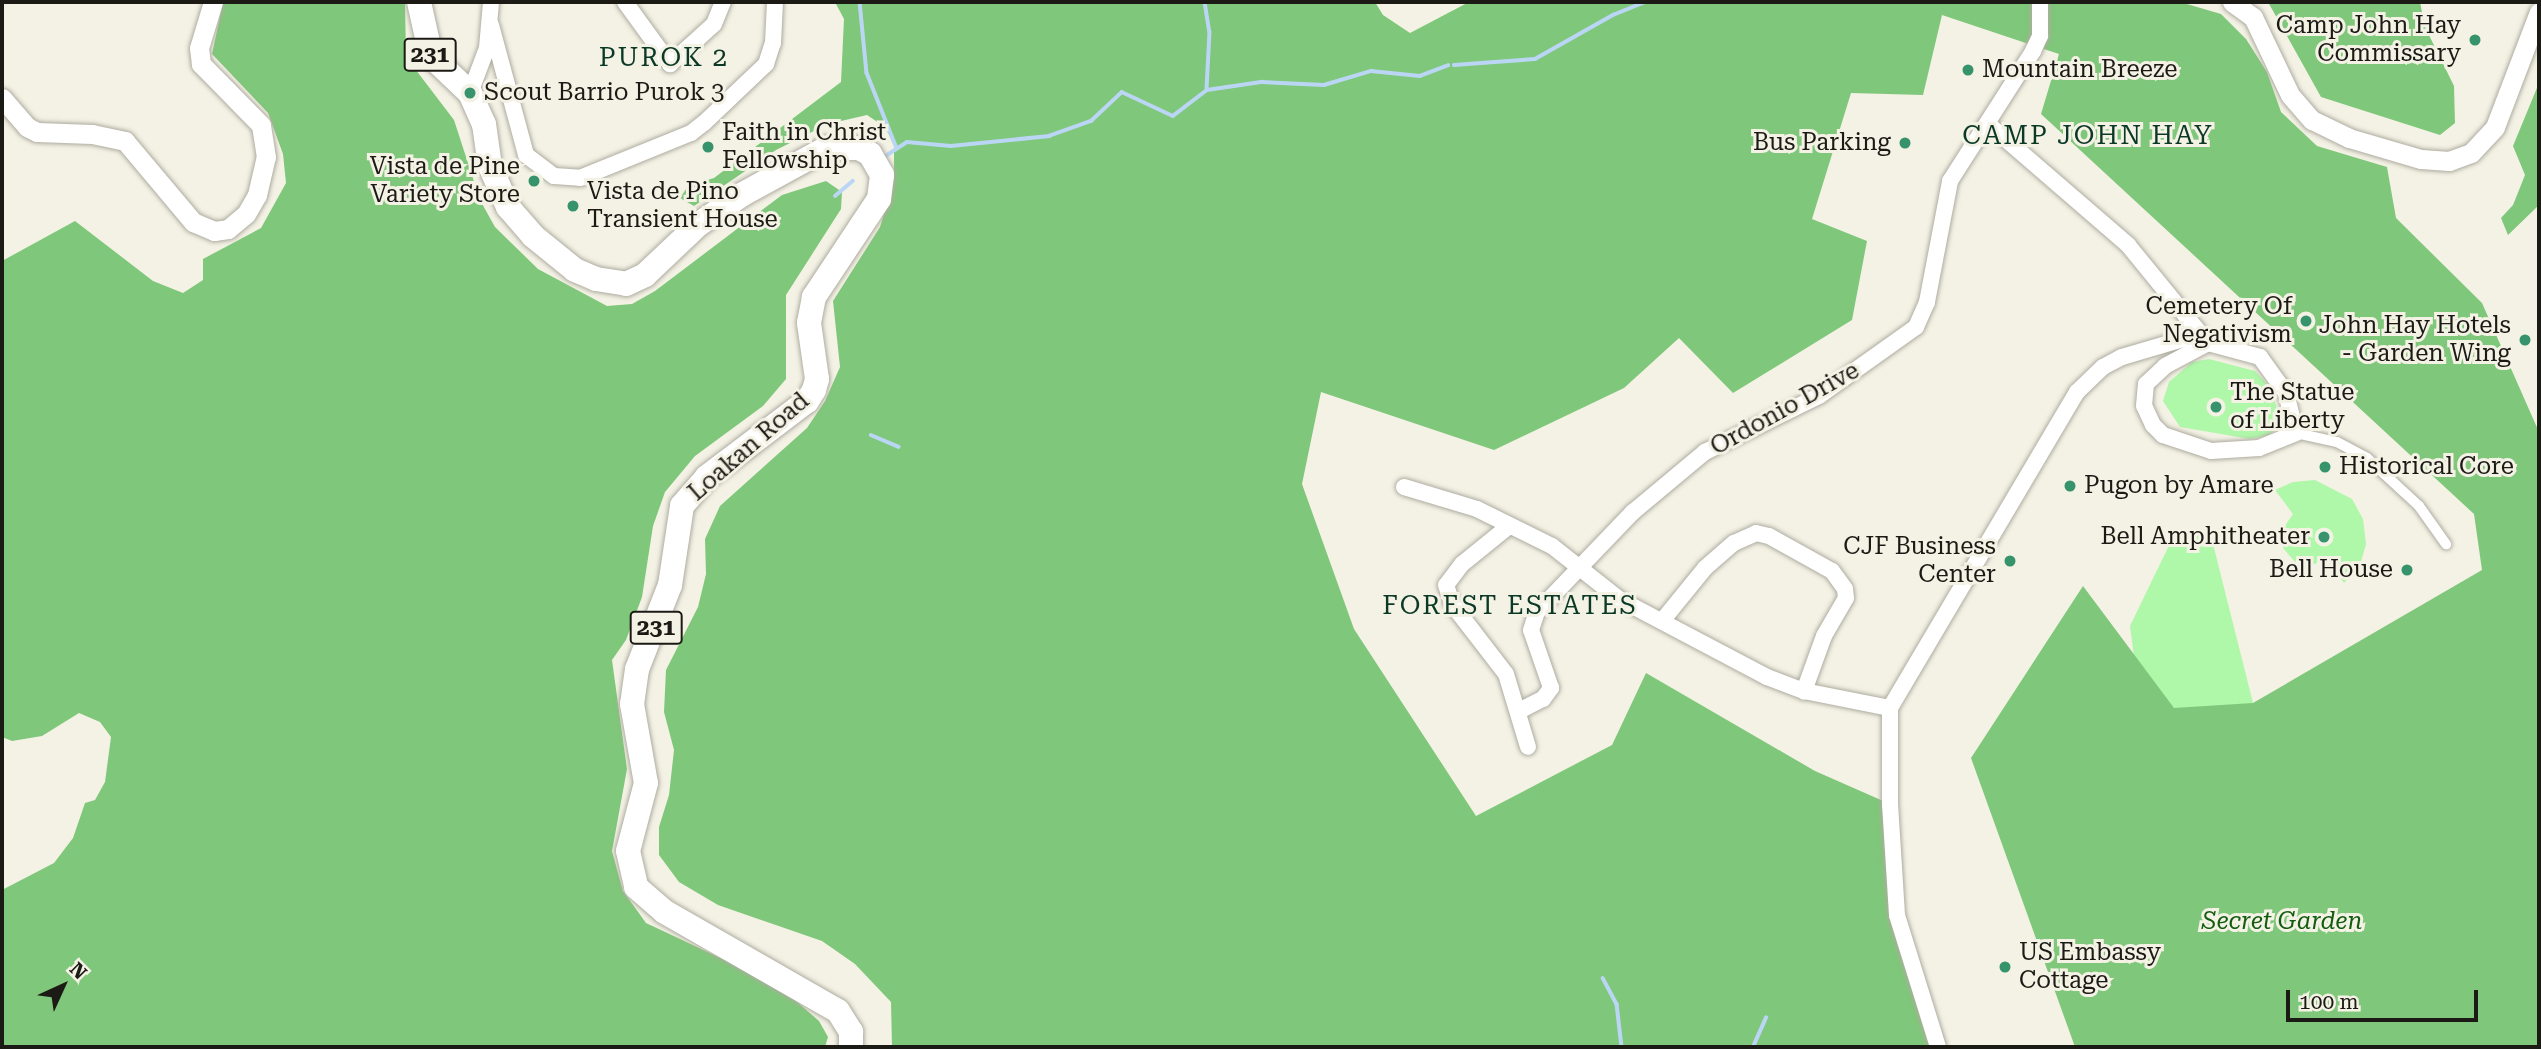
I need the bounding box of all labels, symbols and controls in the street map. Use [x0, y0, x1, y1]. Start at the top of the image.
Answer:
place label: Camp John Hay Commissary [2276, 12, 2461, 68]
marker: Camp John Hay Commissary [2467, 32, 2483, 48]
road number: 231 [402, 36, 458, 74]
district label: PUROK 2 [600, 42, 728, 74]
place label: Mountain Breeze [1982, 56, 2177, 84]
marker: Mountain Breeze [1960, 62, 1976, 78]
place label: Scout Barrio Purok 3 [484, 79, 724, 107]
marker: Scout Barrio Purok 3 [462, 85, 478, 101]
place label: Faith in Christ Fellowship [722, 119, 886, 175]
district label: CAMP JOHN HAY [1964, 120, 2212, 152]
place label: Bus Parking [1753, 129, 1891, 157]
marker: Bus Parking [1897, 135, 1913, 151]
marker: Faith in Christ Fellowship [700, 139, 716, 155]
place label: Vista de Pine Variety Store [370, 153, 520, 209]
marker: Vista de Pine Variety Store [526, 173, 542, 189]
place label: Vista de Pino Transient House [587, 178, 778, 234]
marker: Vista de Pino Transient House [565, 198, 581, 214]
place label: Cemetery Of Negativism [2146, 293, 2292, 349]
place label: John Hay Hotels - Garden Wing [2319, 312, 2511, 368]
marker: Cemetery Of Negativism [2298, 313, 2314, 329]
marker: John Hay Hotels - Garden Wing [2517, 332, 2533, 348]
street label: Ordonio Drive [1706, 356, 1864, 462]
place label: The Statue of Liberty [2230, 379, 2354, 435]
street label: Loakan Road [683, 387, 815, 507]
marker: The Statue of Liberty [2208, 399, 2224, 415]
place label: Historical Core [2339, 453, 2514, 481]
marker: Historical Core [2317, 459, 2333, 475]
place label: Pugon by Amare [2084, 472, 2274, 500]
marker: Pugon by Amare [2062, 478, 2078, 494]
place label: Bell Amphitheater [2100, 523, 2310, 551]
marker: Bell Amphitheater [2316, 529, 2332, 545]
place label: CJF Business Center [1843, 533, 1996, 589]
marker: CJF Business Center [2002, 553, 2018, 569]
place label: Bell House [2269, 556, 2393, 584]
marker: Bell House [2399, 562, 2415, 578]
district label: FOREST ESTATES [1384, 590, 1636, 622]
road number: 231 [628, 608, 684, 648]
park label: Secret Garden [2202, 908, 2362, 936]
place label: US Embassy Cottage [2019, 939, 2161, 995]
north arrow [28, 951, 98, 1021]
text: N [65, 957, 92, 984]
marker: US Embassy Cottage [1997, 959, 2013, 975]
scale bar [2289, 976, 2482, 1020]
text: 100 m [2299, 990, 2359, 1014]

